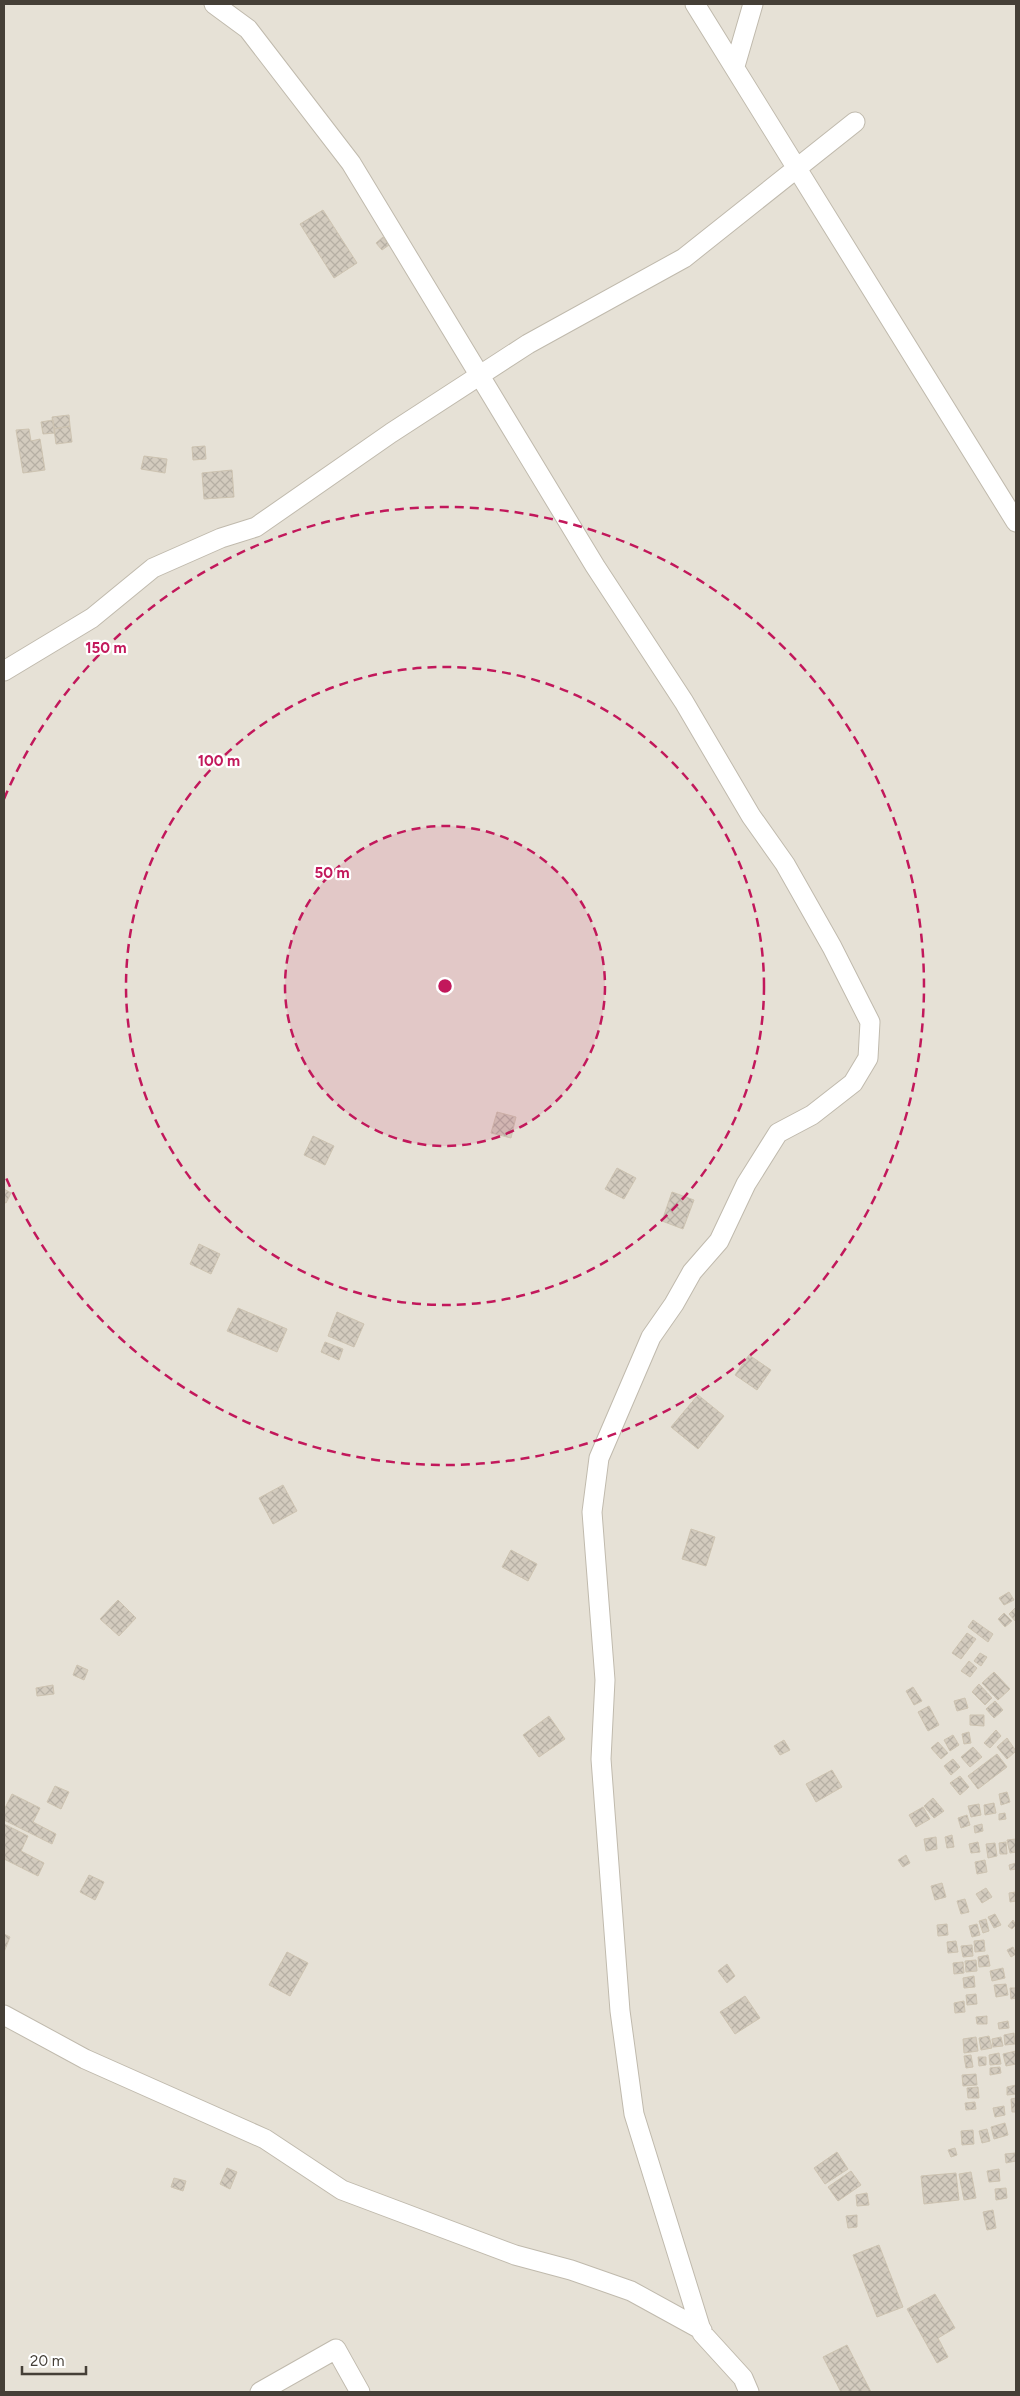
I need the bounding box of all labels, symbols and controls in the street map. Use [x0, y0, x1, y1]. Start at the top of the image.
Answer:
text: 150 m [85, 639, 127, 657]
text: 100 m [198, 752, 240, 770]
text: 50 m [314, 864, 350, 882]
centre of rings [436, 977, 454, 995]
scale bar [22, 2344, 86, 2376]
text: 20 m [30, 2352, 64, 2370]

